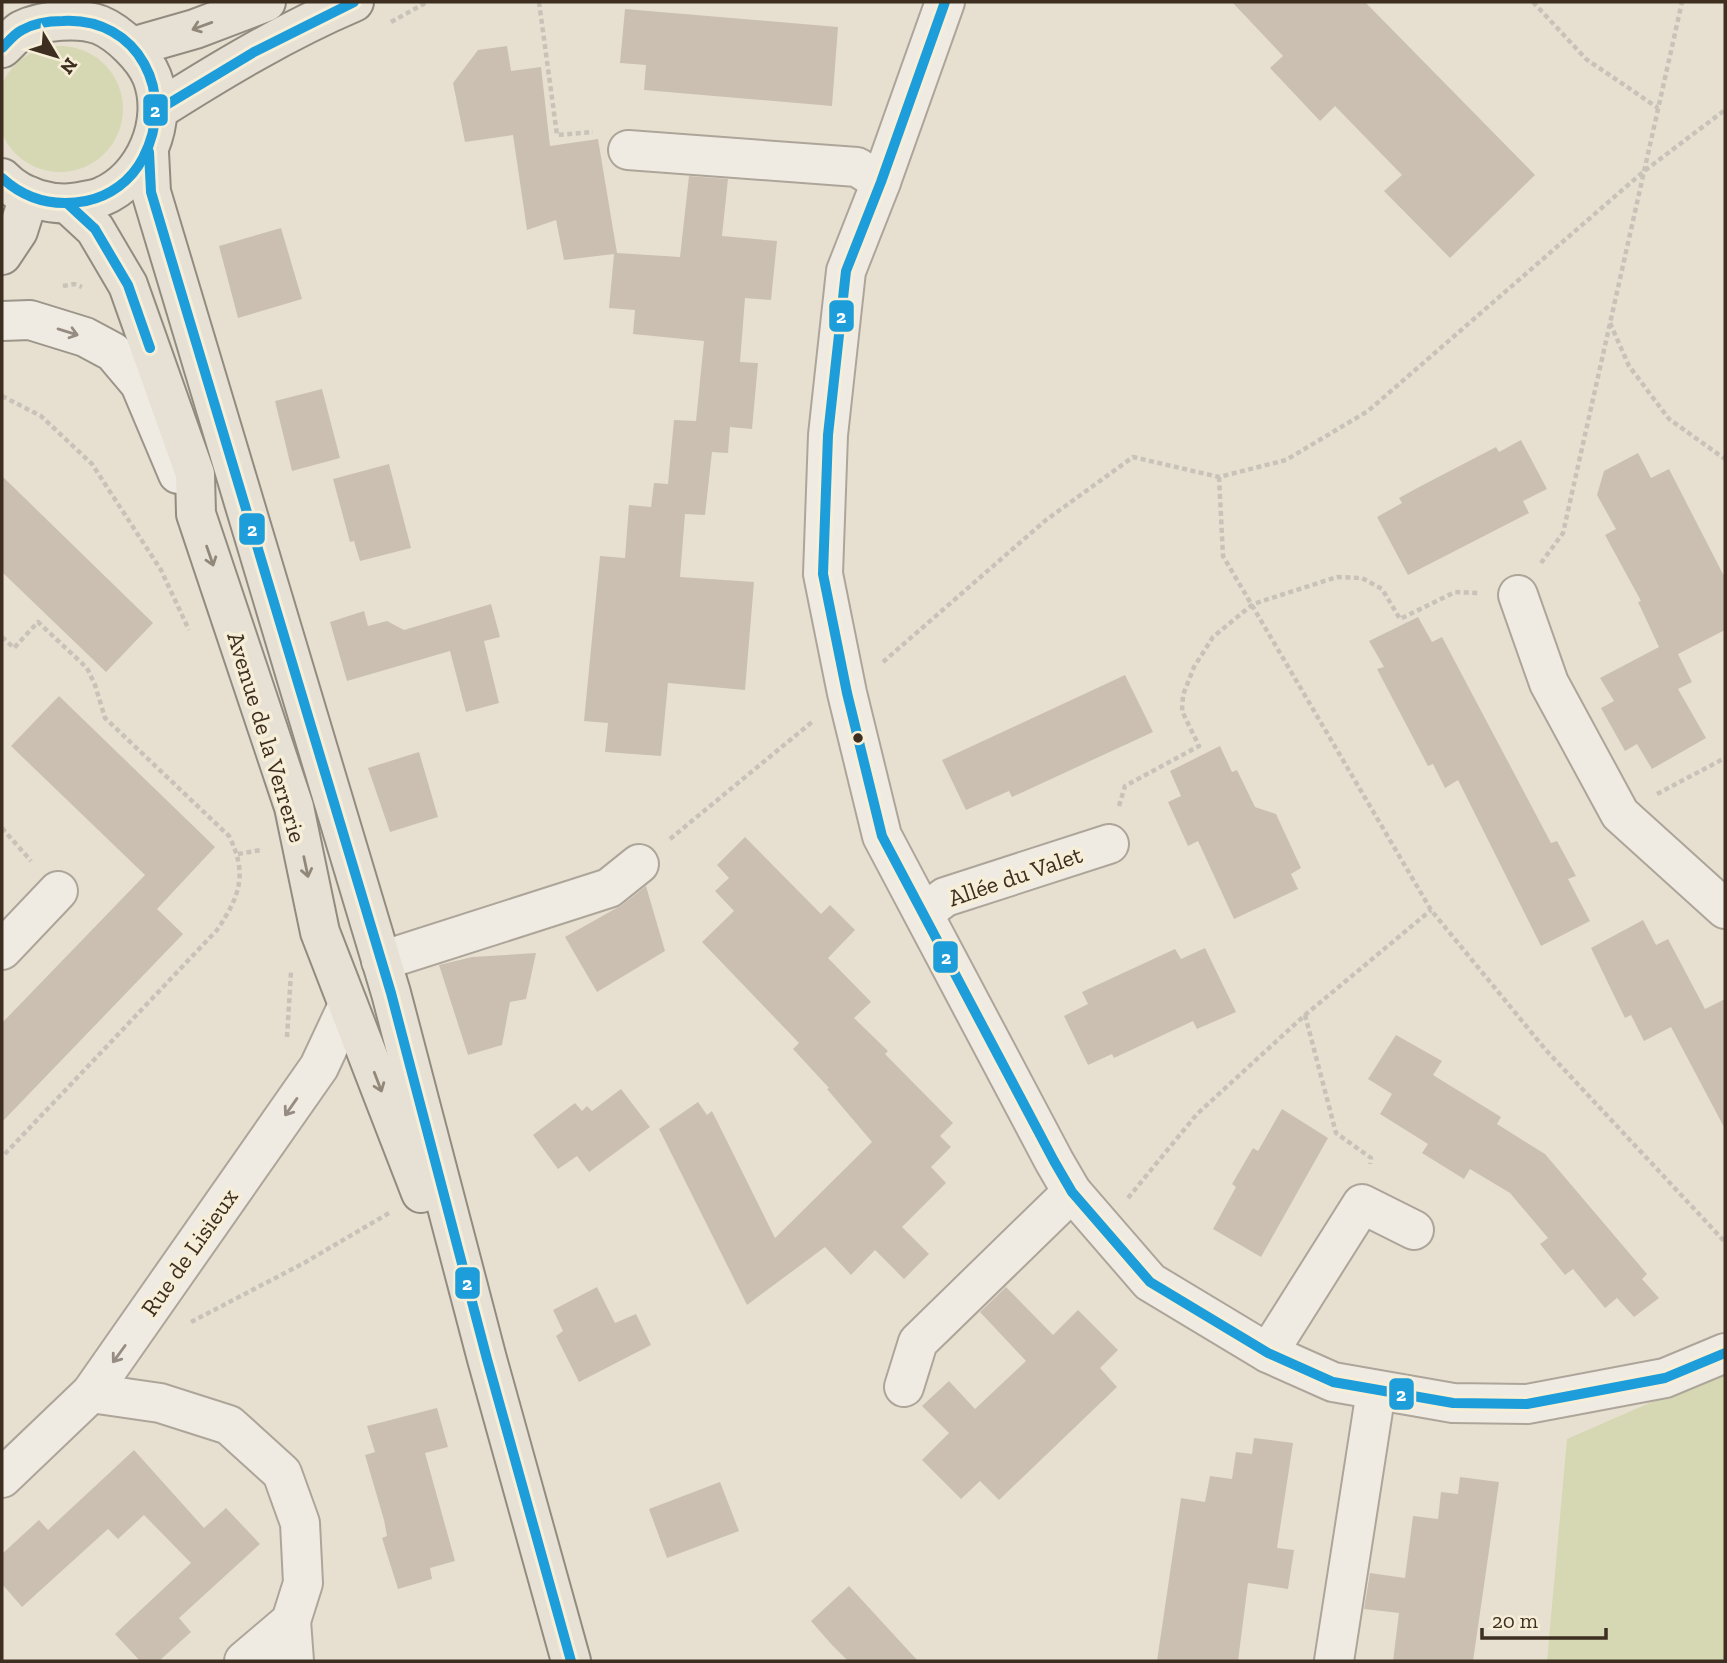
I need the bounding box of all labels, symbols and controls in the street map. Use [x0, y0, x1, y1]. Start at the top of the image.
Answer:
north arrow [21, 21, 91, 91]
one-way arrow [192, 21, 214, 33]
text: N [55, 53, 83, 79]
line badge: 2 [142, 93, 169, 127]
text: 2 [150, 99, 160, 122]
line badge: 2 [828, 299, 855, 333]
text: 2 [836, 305, 846, 328]
one-way arrow [57, 326, 79, 339]
line badge: 2 [238, 512, 266, 546]
text: 2 [247, 518, 257, 541]
one-way arrow [205, 545, 217, 567]
street label: Avenue de la Verrerie [221, 628, 313, 846]
unlabelled marker [851, 731, 865, 745]
street label: Allée du Valet [944, 840, 1086, 912]
one-way arrow [300, 855, 314, 878]
line badge: 2 [932, 940, 959, 974]
text: 2 [941, 946, 951, 969]
one-way arrow [373, 1071, 386, 1092]
one-way arrow [284, 1097, 298, 1116]
street label: Rue de Lisieux [134, 1183, 244, 1321]
line badge: 2 [454, 1266, 481, 1300]
text: 2 [462, 1272, 472, 1295]
one-way arrow [112, 1344, 126, 1363]
line badge: 2 [1388, 1377, 1415, 1411]
text: 2 [1396, 1383, 1406, 1406]
scale bar [1482, 1596, 1606, 1640]
text: 20 m [1492, 1608, 1538, 1633]

